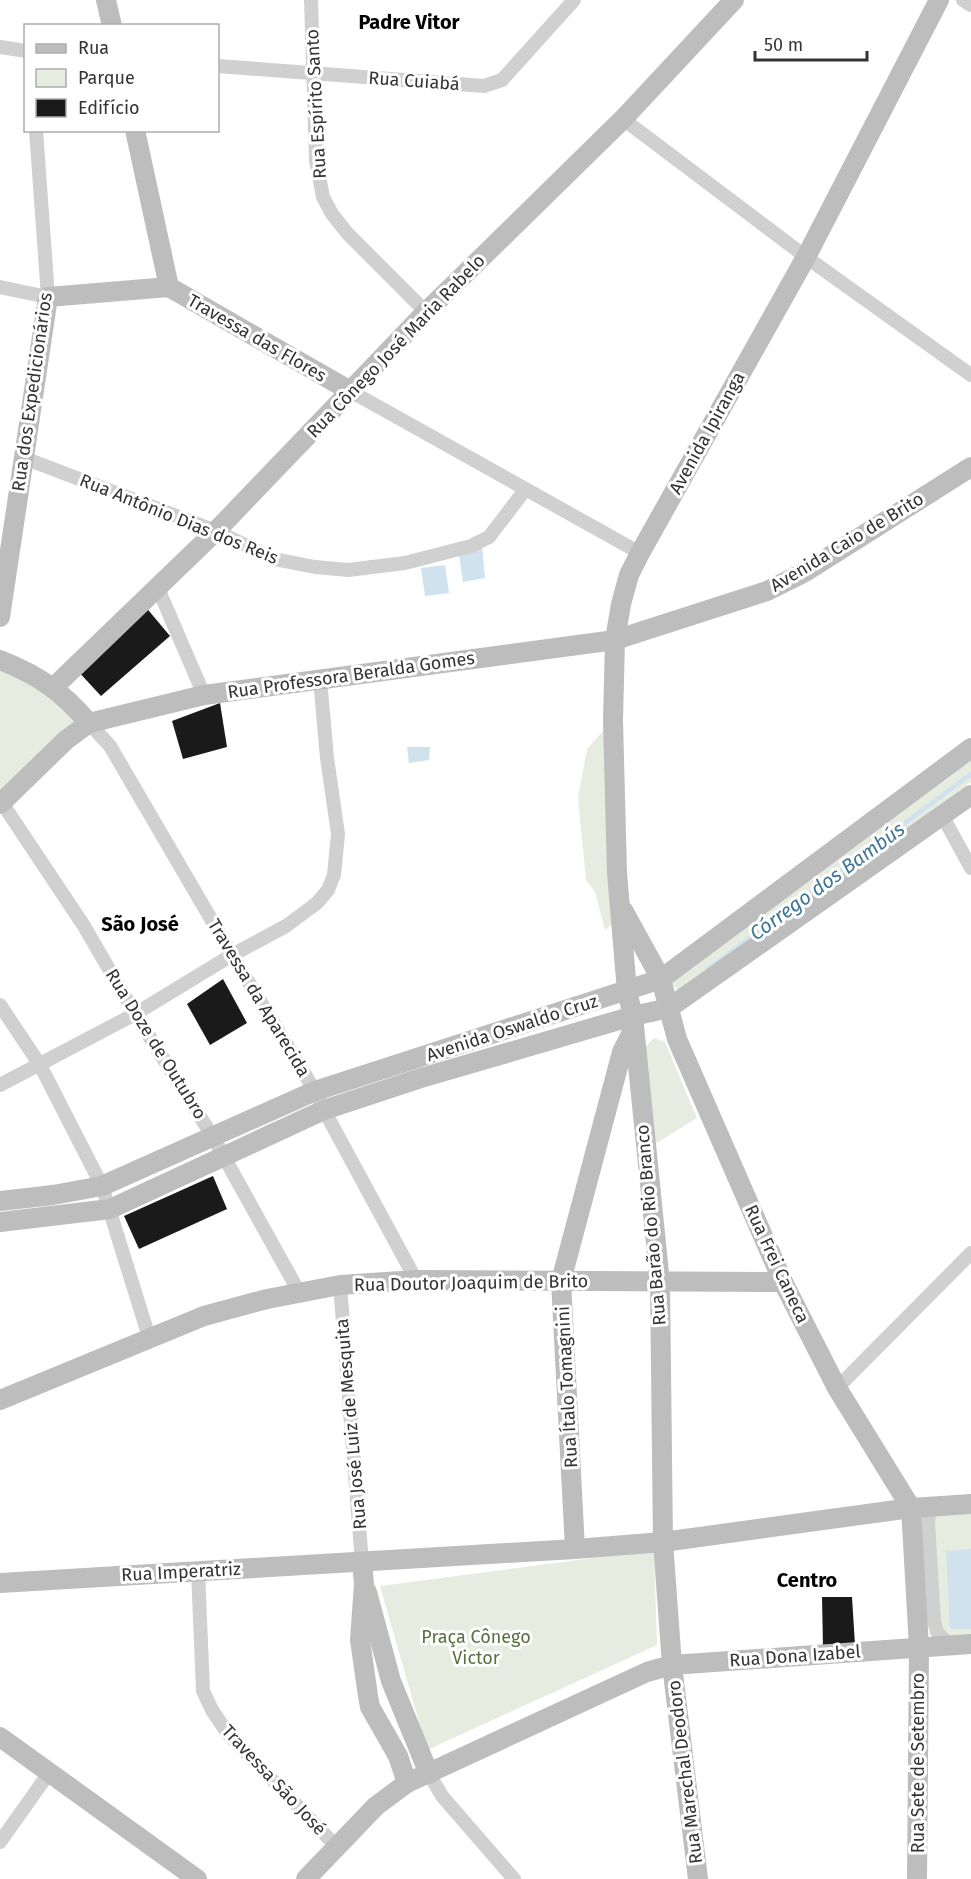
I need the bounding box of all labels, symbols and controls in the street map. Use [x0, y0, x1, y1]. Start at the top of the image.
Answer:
district label: Padre Vitor [358, 10, 461, 34]
legend [24, 24, 219, 132]
scale bar [755, 24, 868, 62]
street label: Rua Espírito Santo [301, 28, 331, 180]
text: 50 m [764, 34, 803, 56]
text: Rua [78, 37, 109, 59]
text: Parque [78, 67, 135, 89]
street label: Rua Cuiabá [368, 67, 460, 95]
text: Edifício [78, 97, 140, 119]
street label: Rua Cônego José Maria Rabelo [302, 250, 490, 442]
street label: Travessa das Flores [184, 289, 330, 387]
street label: Rua dos Expedicionários [7, 291, 57, 493]
street label: Avenida Ipiranga [664, 368, 750, 498]
street label: Rua Antônio Dias dos Reis [76, 469, 282, 569]
street label: Avenida Caio de Brito [766, 488, 928, 596]
street label: Rua Professora Beralda Gomes [226, 647, 476, 703]
water label: Córrego dos Bambús [745, 817, 909, 945]
district label: São José [101, 912, 179, 936]
street label: Travessa da Aparecida [203, 915, 315, 1081]
street label: Rua Doze de Outubro [101, 965, 211, 1123]
street label: Avenida Oswaldo Cruz [423, 990, 601, 1066]
street label: Rua Barão do Rio Branco [631, 1124, 671, 1326]
street label: Rua Frei Caneca [740, 1201, 814, 1327]
street label: Rua Doutor Joaquim de Brito [354, 1270, 588, 1296]
street label: Rua Ítalo Tomagnini [551, 1305, 582, 1469]
street label: Rua José Luiz de Mesquita [331, 1318, 371, 1530]
street label: Rua Imperatriz [121, 1558, 241, 1586]
district label: Centro [777, 1568, 838, 1592]
park label: Praça Cônego Victor [421, 1626, 531, 1669]
street label: Rua Dona Izabel [729, 1640, 861, 1672]
street label: Rua Sete de Setembro [907, 1673, 929, 1853]
street label: Rua Marechal Deodoro [663, 1679, 707, 1865]
street label: Travessa São José [217, 1720, 331, 1840]

